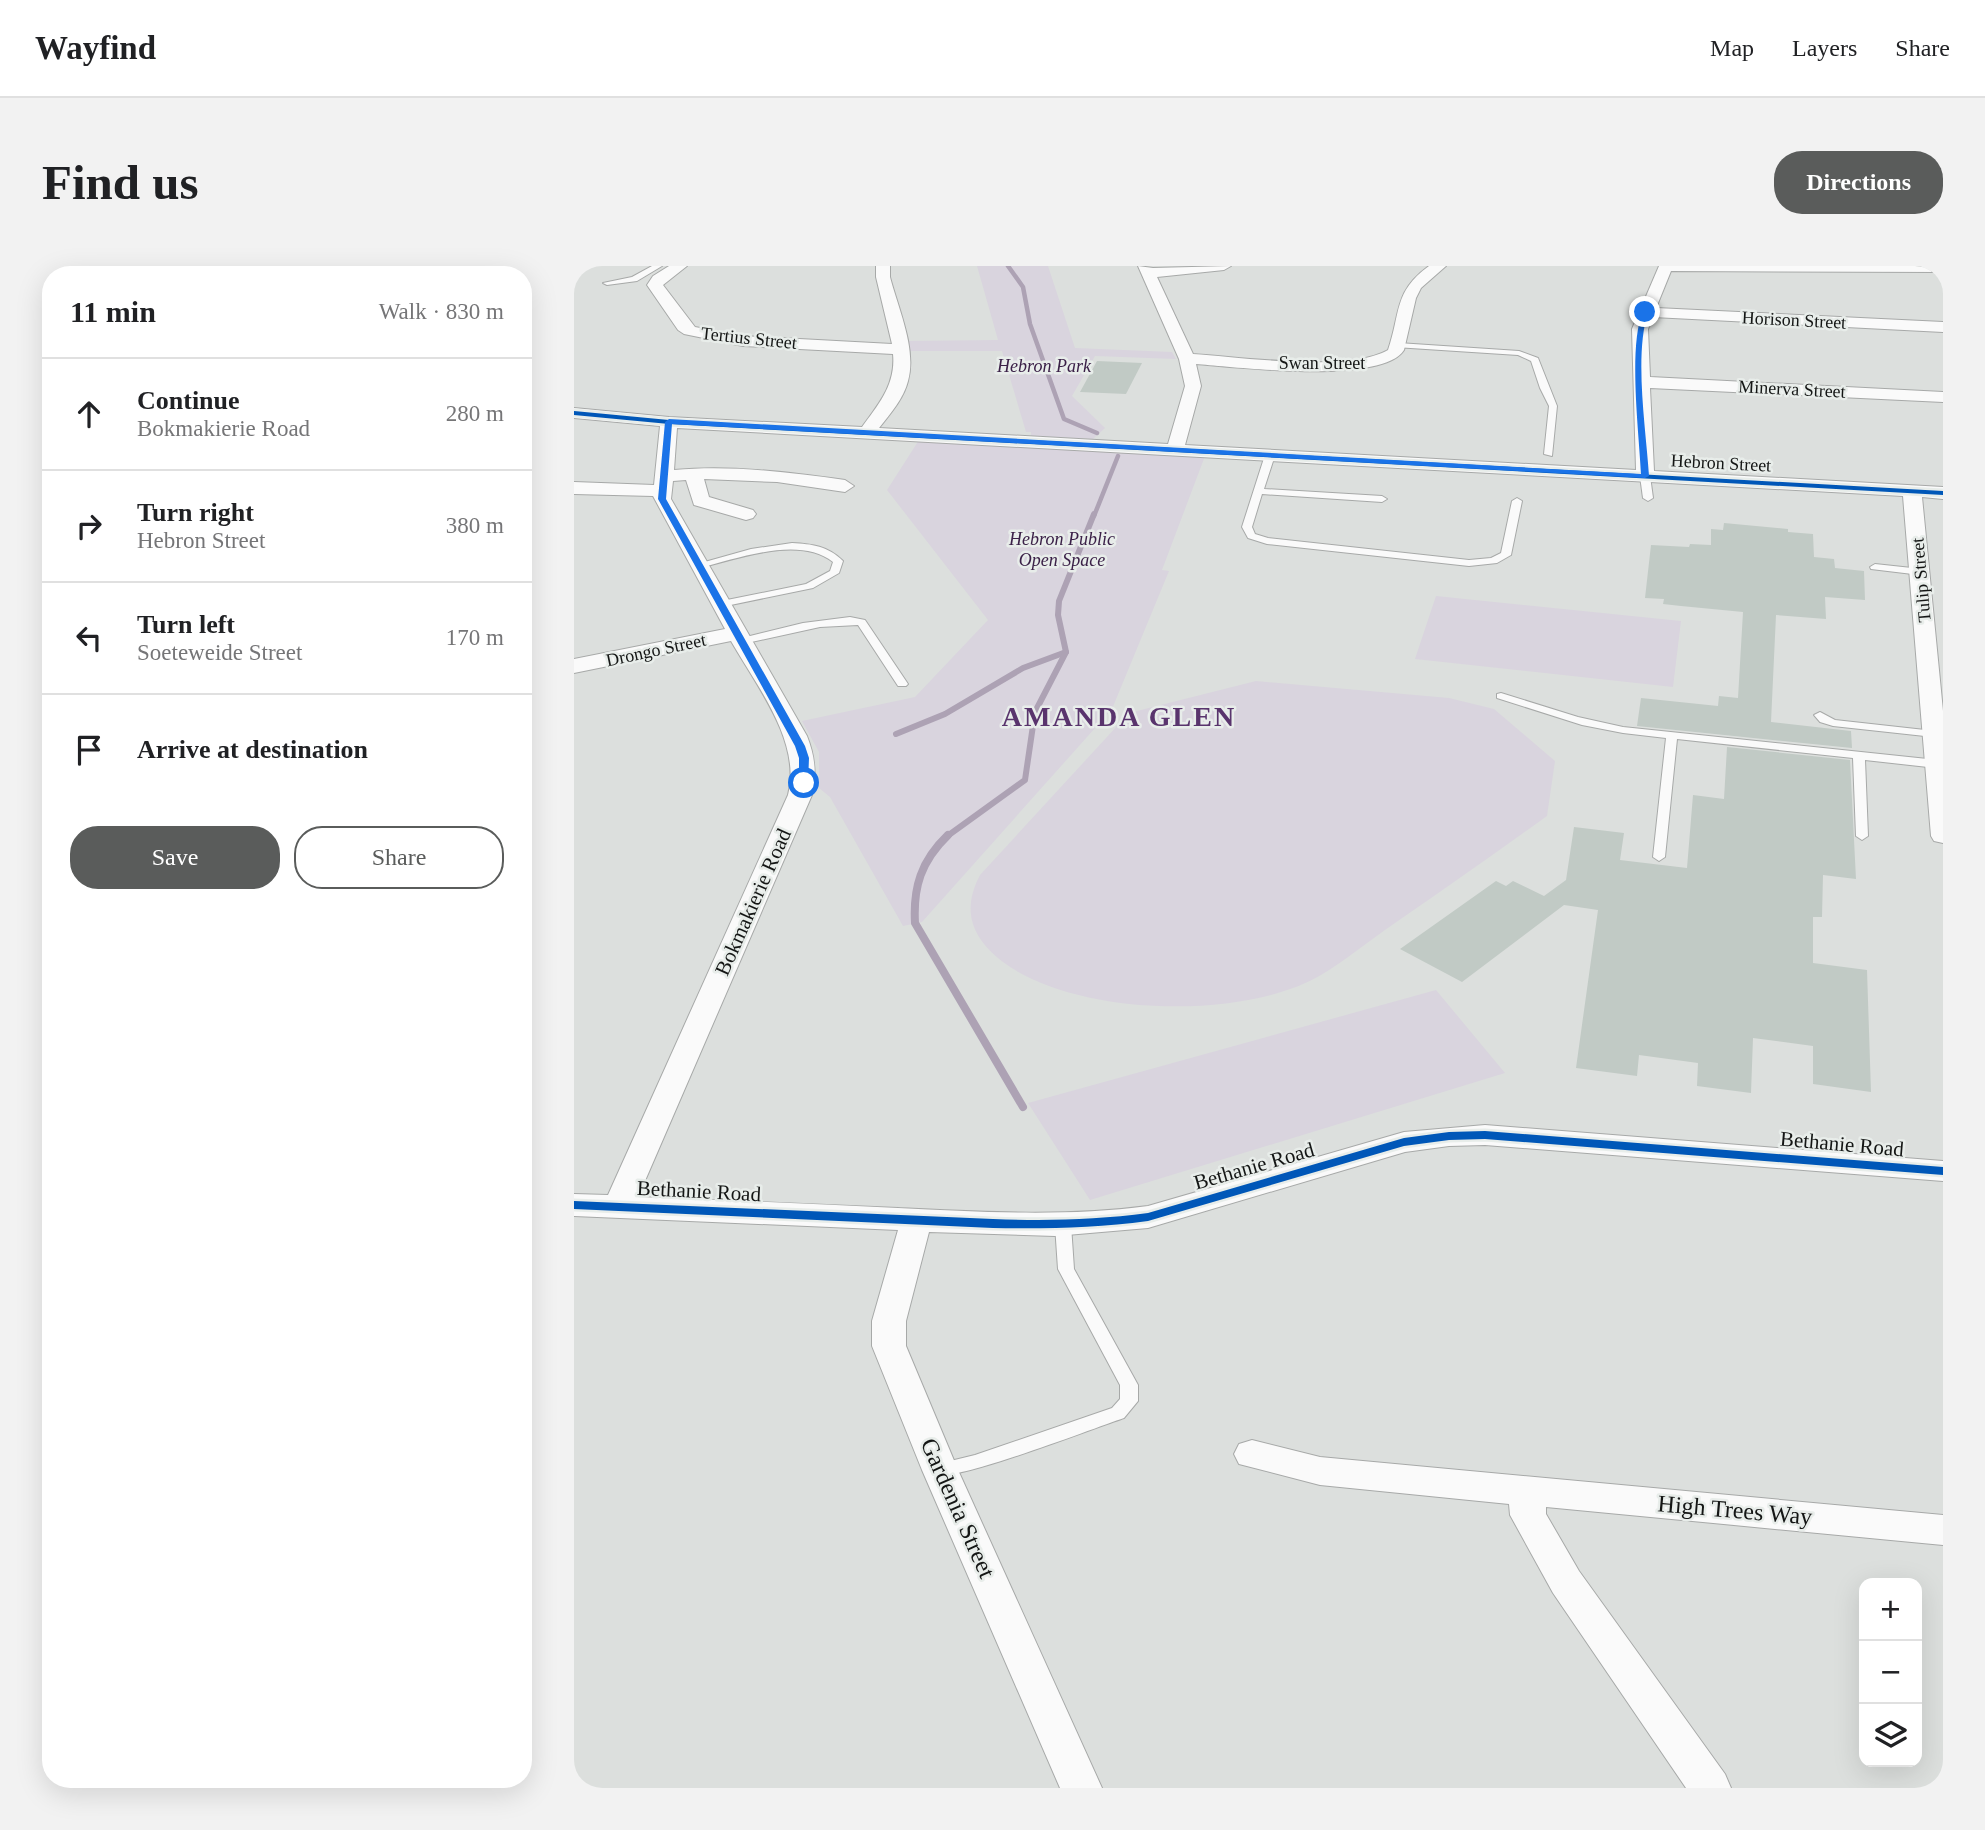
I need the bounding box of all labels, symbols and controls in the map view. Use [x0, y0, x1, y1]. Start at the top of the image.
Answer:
text: Wayfind [35, 30, 156, 66]
text: Map [1710, 35, 1754, 61]
text: Layers [1792, 35, 1857, 61]
text: Share [1895, 35, 1950, 61]
button: Directions [1774, 151, 1943, 214]
text: Find us [42, 155, 199, 210]
text: 11 min [70, 295, 156, 328]
route end [1629, 296, 1660, 327]
text: Walk · 830 m [379, 299, 504, 324]
street label: Horison Street [1741, 307, 1847, 333]
street label: Tertius Street [700, 323, 798, 353]
street label: Swan Street [1279, 353, 1365, 373]
park label: Hebron Park [996, 356, 1092, 376]
street label: Minerva Street [1738, 376, 1846, 402]
text: Continue [137, 386, 240, 415]
icon: ahead [70, 395, 108, 433]
text: 280 m [446, 401, 504, 426]
text: Bokmakierie Road [137, 416, 310, 441]
street label: Hebron Street [1670, 450, 1772, 476]
text: Turn right [137, 498, 254, 527]
icon: right [70, 507, 108, 545]
text: 380 m [446, 513, 504, 538]
text: Hebron Street [137, 528, 265, 553]
park label: Hebron Public Open Space [1008, 529, 1115, 570]
street label: Tulip Street [1907, 537, 1935, 623]
text: Turn left [137, 610, 235, 639]
icon: left [70, 619, 108, 657]
text: 170 m [446, 625, 504, 650]
street label: Drongo Street [604, 630, 708, 670]
text: Soeteweide Street [137, 640, 302, 665]
district label: AMANDA GLEN [1002, 701, 1236, 732]
icon: arrive [70, 731, 108, 769]
text: Arrive at destination [137, 735, 368, 764]
route start [788, 767, 819, 798]
street label: Bokmakierie Road [710, 824, 796, 979]
button: Save [70, 826, 280, 889]
button: Share [294, 826, 504, 889]
street label: Bethanie Road [1779, 1127, 1905, 1161]
street label: Bethanie Road [1191, 1137, 1317, 1195]
street label: Bethanie Road [636, 1176, 762, 1206]
street label: Gardenia Street [916, 1434, 1001, 1582]
street label: High Trees Way [1657, 1490, 1813, 1530]
map controls [1859, 1578, 1922, 1767]
button: + [1859, 1578, 1922, 1641]
button: − [1859, 1641, 1922, 1704]
button: layers [1859, 1704, 1922, 1767]

